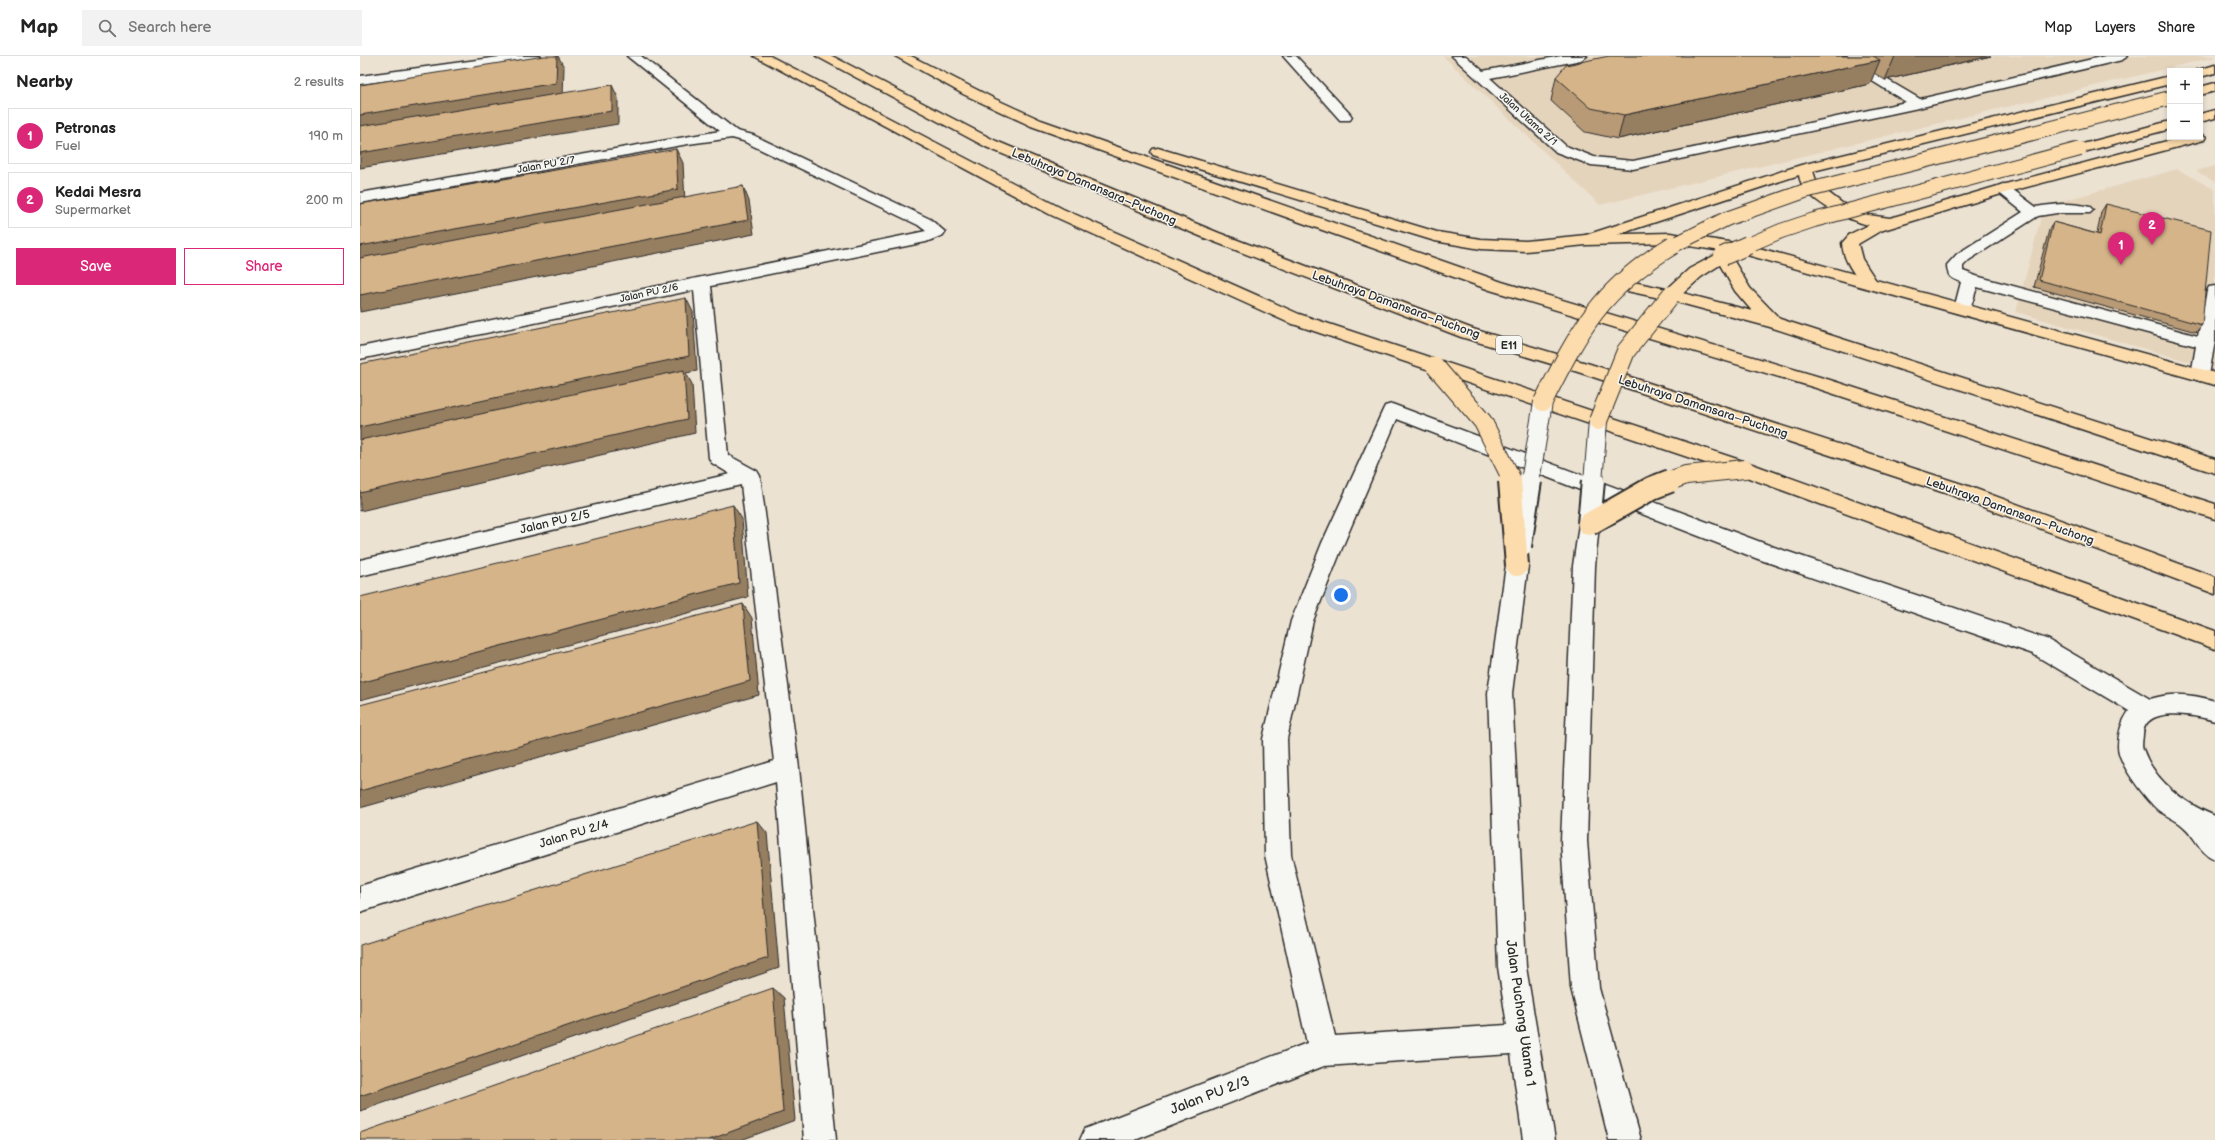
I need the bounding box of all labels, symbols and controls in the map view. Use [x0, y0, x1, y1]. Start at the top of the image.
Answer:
search box [82, 10, 362, 46]
text: Map [20, 16, 58, 39]
icon: search [96, 17, 118, 39]
text: Search here [128, 18, 211, 37]
text: Map [2044, 19, 2072, 36]
text: Layers [2094, 19, 2136, 36]
text: Share [2158, 19, 2195, 36]
map controls [2167, 68, 2203, 140]
button: + [2167, 68, 2203, 104]
text: Nearby [16, 72, 73, 92]
text: 2 results [294, 74, 344, 90]
street label: Jalan Utama 2/1 [1497, 90, 1559, 148]
button: − [2167, 104, 2203, 140]
text: Petronas [55, 119, 116, 138]
text: 1 [27, 128, 33, 144]
text: 190 m [309, 128, 343, 144]
text: Fuel [55, 138, 80, 154]
street label: Lebuhraya Damansara–Puchong [1009, 145, 1179, 229]
street label: Jalan PU 2/7 [516, 154, 576, 176]
text: Kedai Mesra [55, 183, 141, 202]
text: 2 [26, 192, 34, 208]
text: 200 m [306, 192, 343, 208]
text: Supermarket [55, 202, 131, 218]
pin: 2 [2139, 212, 2165, 245]
pin: 1 [2108, 232, 2134, 265]
button: Save [16, 248, 176, 285]
button: Share [184, 248, 344, 285]
street label: Lebuhraya Damansara–Puchong [1310, 268, 1482, 342]
street label: Jalan PU 2/6 [619, 281, 679, 305]
road number: E11 [1496, 336, 1522, 354]
street label: Lebuhraya Damansara–Puchong [1616, 372, 1790, 442]
street label: Lebuhraya Damansara–Puchong [1924, 474, 2096, 548]
street label: Jalan PU 2/5 [519, 507, 591, 537]
your location [1331, 585, 1351, 605]
street label: Jalan PU 2/4 [538, 816, 611, 852]
street label: Jalan Puchong Utama 1 [1502, 939, 1540, 1087]
street label: Jalan PU 2/3 [1168, 1072, 1252, 1118]

